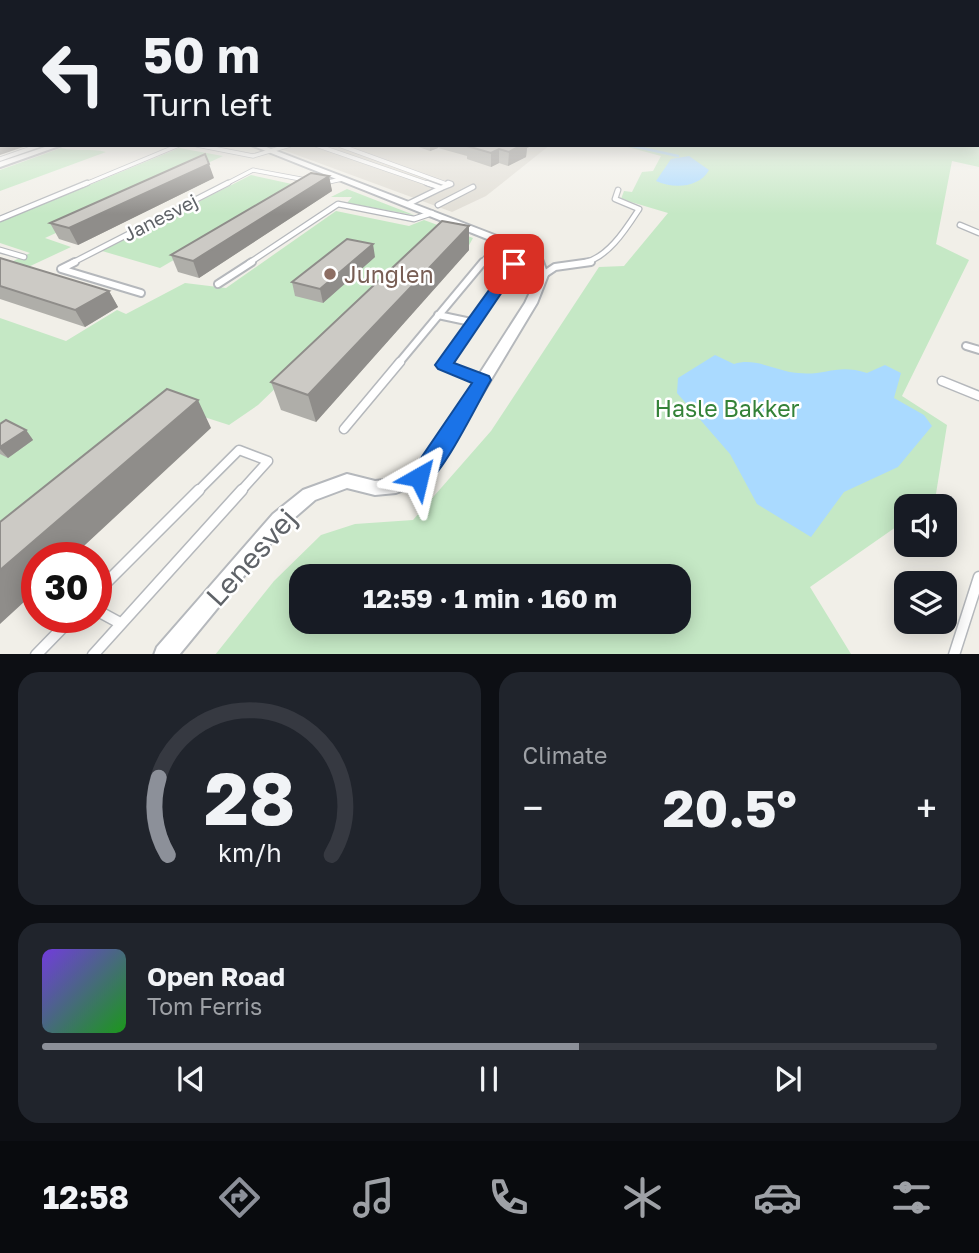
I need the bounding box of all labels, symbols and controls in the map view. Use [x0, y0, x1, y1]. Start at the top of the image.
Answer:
text: 50 m [143, 25, 260, 84]
icon: left [28, 28, 119, 119]
text: Turn left [143, 85, 272, 123]
street label: Janesvej [119, 188, 201, 246]
pin [484, 234, 544, 294]
icon: arrive [495, 245, 533, 283]
place label: Junglen [344, 260, 434, 288]
marker: Junglen [322, 266, 338, 282]
park label: Hasle Bakker [654, 394, 800, 422]
position arrow [382, 440, 456, 514]
map controls [894, 494, 957, 634]
button: sound [894, 494, 957, 557]
street label: Lenesvej [199, 502, 303, 612]
speed limit sign: 30 [21, 542, 112, 633]
button: layers [894, 571, 957, 634]
text: 12:59 · 1 min · 160 m [363, 583, 617, 614]
text: Climate [523, 741, 607, 769]
text: 28 [204, 754, 295, 841]
text: 20.5° [663, 776, 797, 838]
text: − [523, 785, 543, 830]
text: + [916, 785, 937, 830]
text: km/h [217, 836, 281, 867]
text: Open Road [147, 961, 285, 992]
text: Tom Ferris [147, 992, 262, 1020]
icon: previous [172, 1060, 210, 1098]
icon: pause [470, 1060, 508, 1098]
icon: next [769, 1060, 807, 1098]
icon: directions [215, 1173, 264, 1222]
icon: music [349, 1173, 398, 1222]
icon: phone [484, 1173, 533, 1222]
icon: climate [618, 1173, 667, 1222]
icon: car [753, 1173, 802, 1222]
icon: filters [887, 1173, 936, 1222]
text: 12:58 [43, 1178, 129, 1216]

